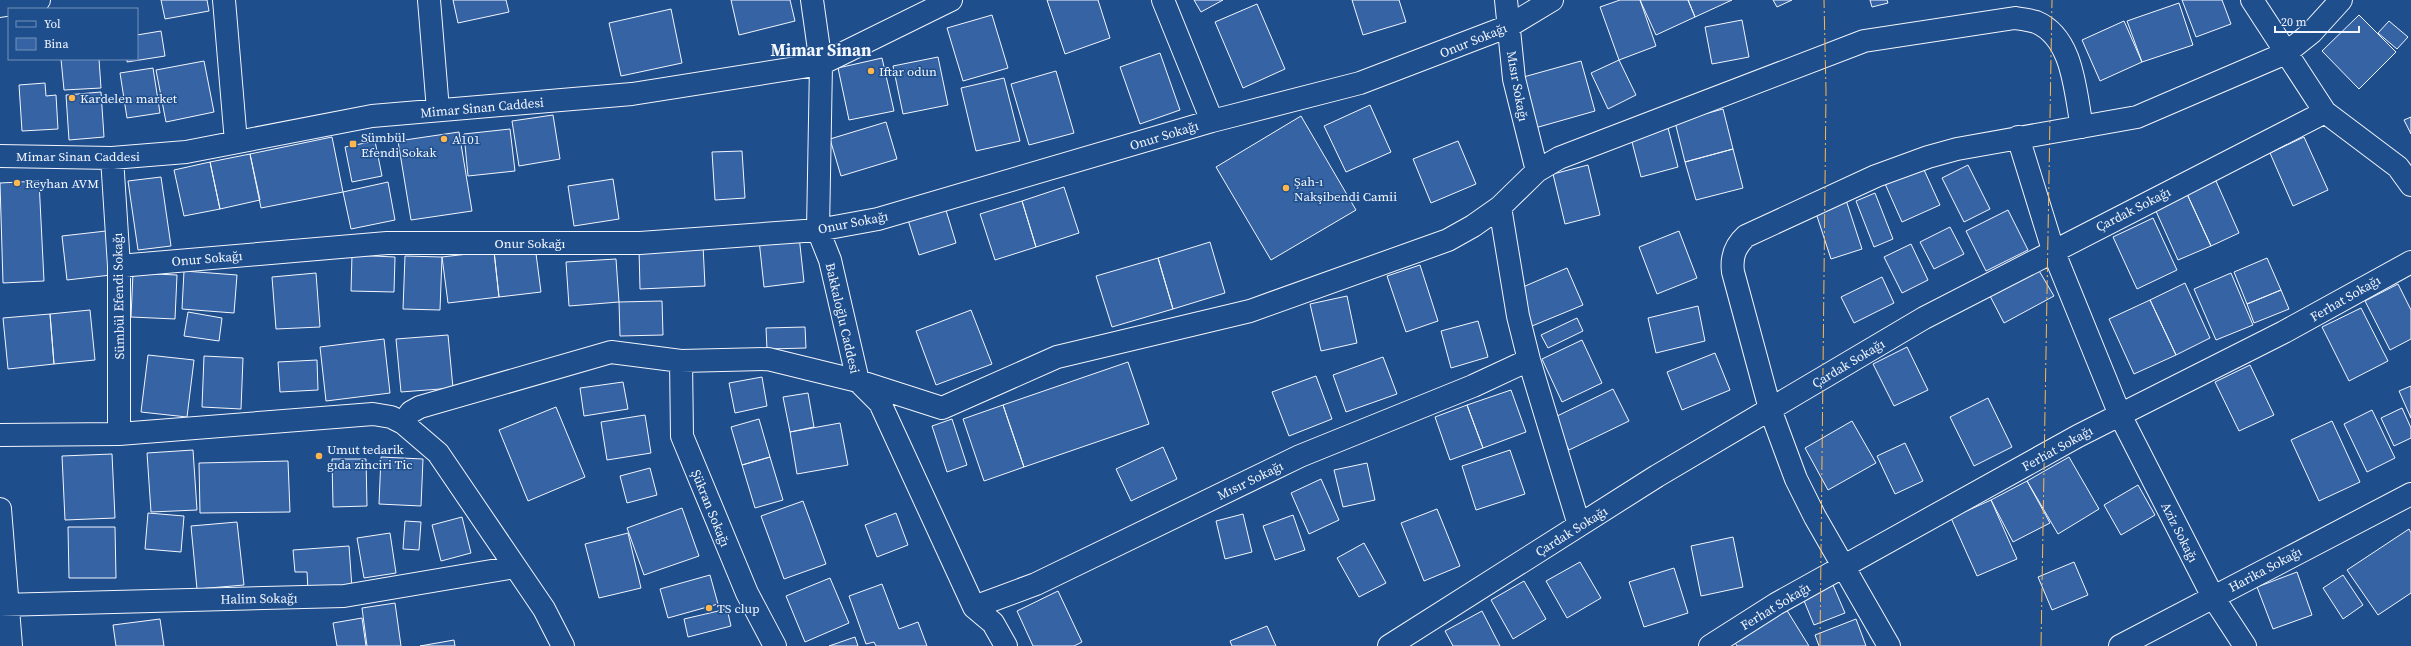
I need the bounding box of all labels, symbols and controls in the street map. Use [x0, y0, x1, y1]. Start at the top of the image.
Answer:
legend [8, 8, 138, 60]
scale bar [2275, 8, 2359, 34]
text: 20 m [2281, 14, 2307, 30]
text: Yol [44, 16, 61, 32]
street label: Onur Sokağı [1437, 19, 1509, 62]
text: Bina [44, 36, 69, 52]
district label: Mimar Sinan [771, 38, 872, 62]
street label: Mısır Sokağı [1503, 49, 1532, 123]
place label: Iftar odun [879, 63, 937, 80]
marker: Iftar odun [866, 66, 876, 76]
place label: Kardelen market [80, 90, 178, 107]
marker: Kardelen market [67, 93, 77, 103]
street label: Mimar Sinan Caddesi [420, 94, 545, 121]
street label: Onur Sokağı [1128, 117, 1201, 154]
place label: Sümbül Efendi Sokak [361, 129, 437, 161]
place label: A101 [452, 131, 480, 148]
marker: A101 [439, 134, 449, 144]
marker: Sümbül Efendi Sokak [348, 139, 358, 149]
street label: Mimar Sinan Caddesi [16, 148, 140, 165]
place label: Şah-ı Nakşibendi Camii [1294, 173, 1397, 205]
place label: Reyhan AVM [25, 175, 99, 192]
marker: Reyhan AVM [12, 178, 22, 188]
marker: Şah-ı Nakşibendi Camii [1281, 183, 1291, 193]
street label: Çardak Sokağı [2093, 183, 2174, 236]
street label: Onur Sokağı [817, 207, 890, 238]
street label: Sümbül Efendi Sokağı [109, 232, 128, 359]
street label: Onur Sokağı [495, 235, 566, 252]
street label: Onur Sokağı [171, 247, 243, 270]
street label: Bakkaloğlu Caddesi [821, 261, 864, 375]
street label: Ferhat Sokağı [2307, 271, 2384, 325]
street label: Çardak Sokağı [1809, 335, 1888, 392]
street label: Ferhat Sokağı [2019, 422, 2096, 475]
place label: Umut tedarik gıda zinciri Tic [327, 441, 413, 473]
marker: Umut tedarik gıda zinciri Tic [314, 451, 324, 461]
street label: Mısır Sokağı [1214, 457, 1286, 504]
street label: Şükran Sokağı [687, 467, 734, 549]
street label: Aziz Sokağı [2157, 499, 2202, 565]
street label: Çardak Sokağı [1532, 502, 1611, 560]
street label: Harika Sokağı [2226, 543, 2305, 596]
street label: Ferhat Sokağı [1737, 579, 1813, 634]
street label: Halim Sokağı [220, 589, 298, 608]
place label: TS clup [717, 600, 760, 617]
marker: TS clup [704, 603, 714, 613]

